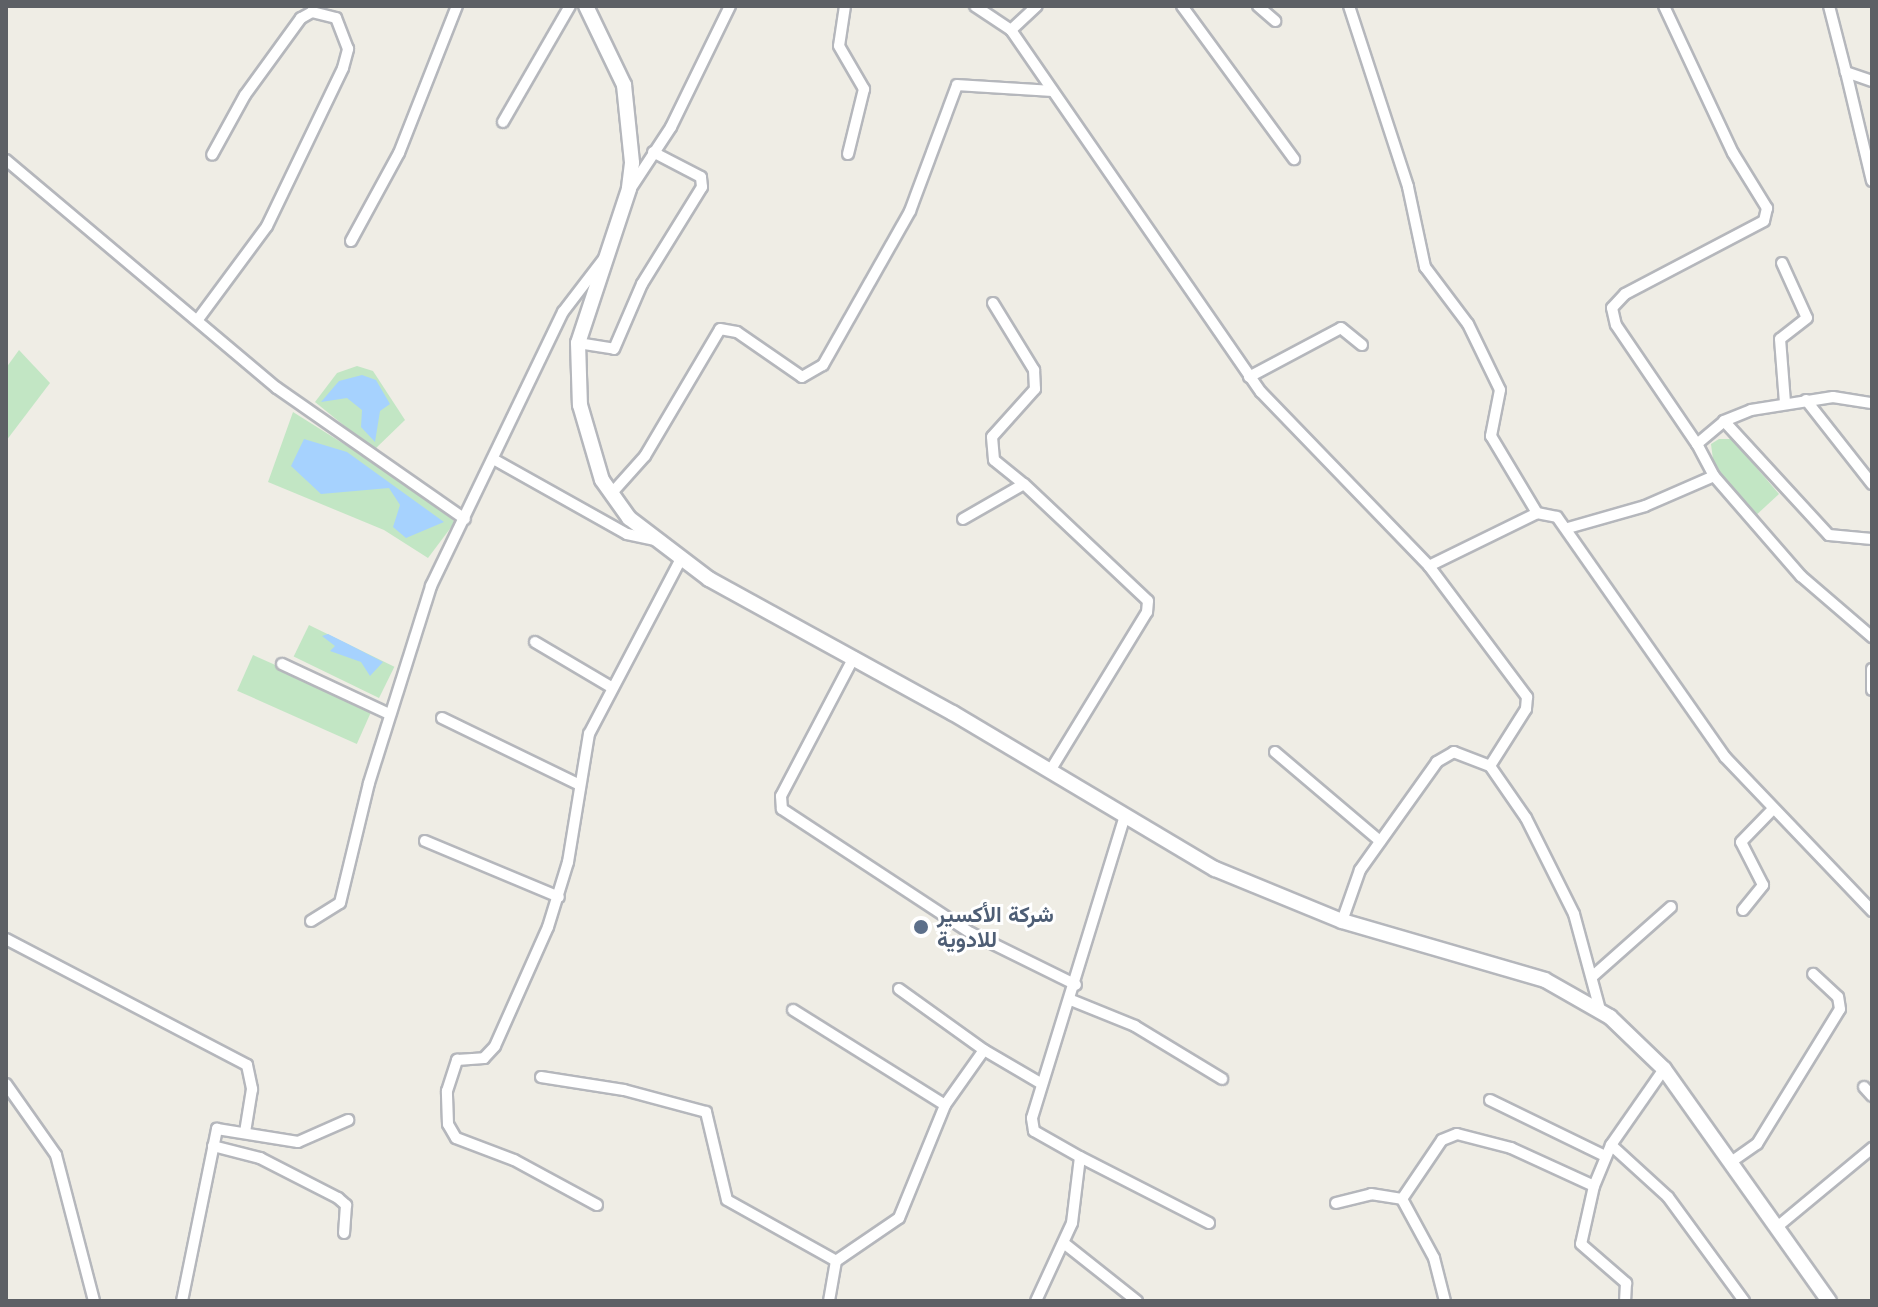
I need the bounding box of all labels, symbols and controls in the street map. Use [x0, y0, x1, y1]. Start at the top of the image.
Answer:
place label: شركة الأكسير للادوية [937, 901, 1054, 952]
marker: شركة الأكسير للادوية [912, 918, 930, 936]

